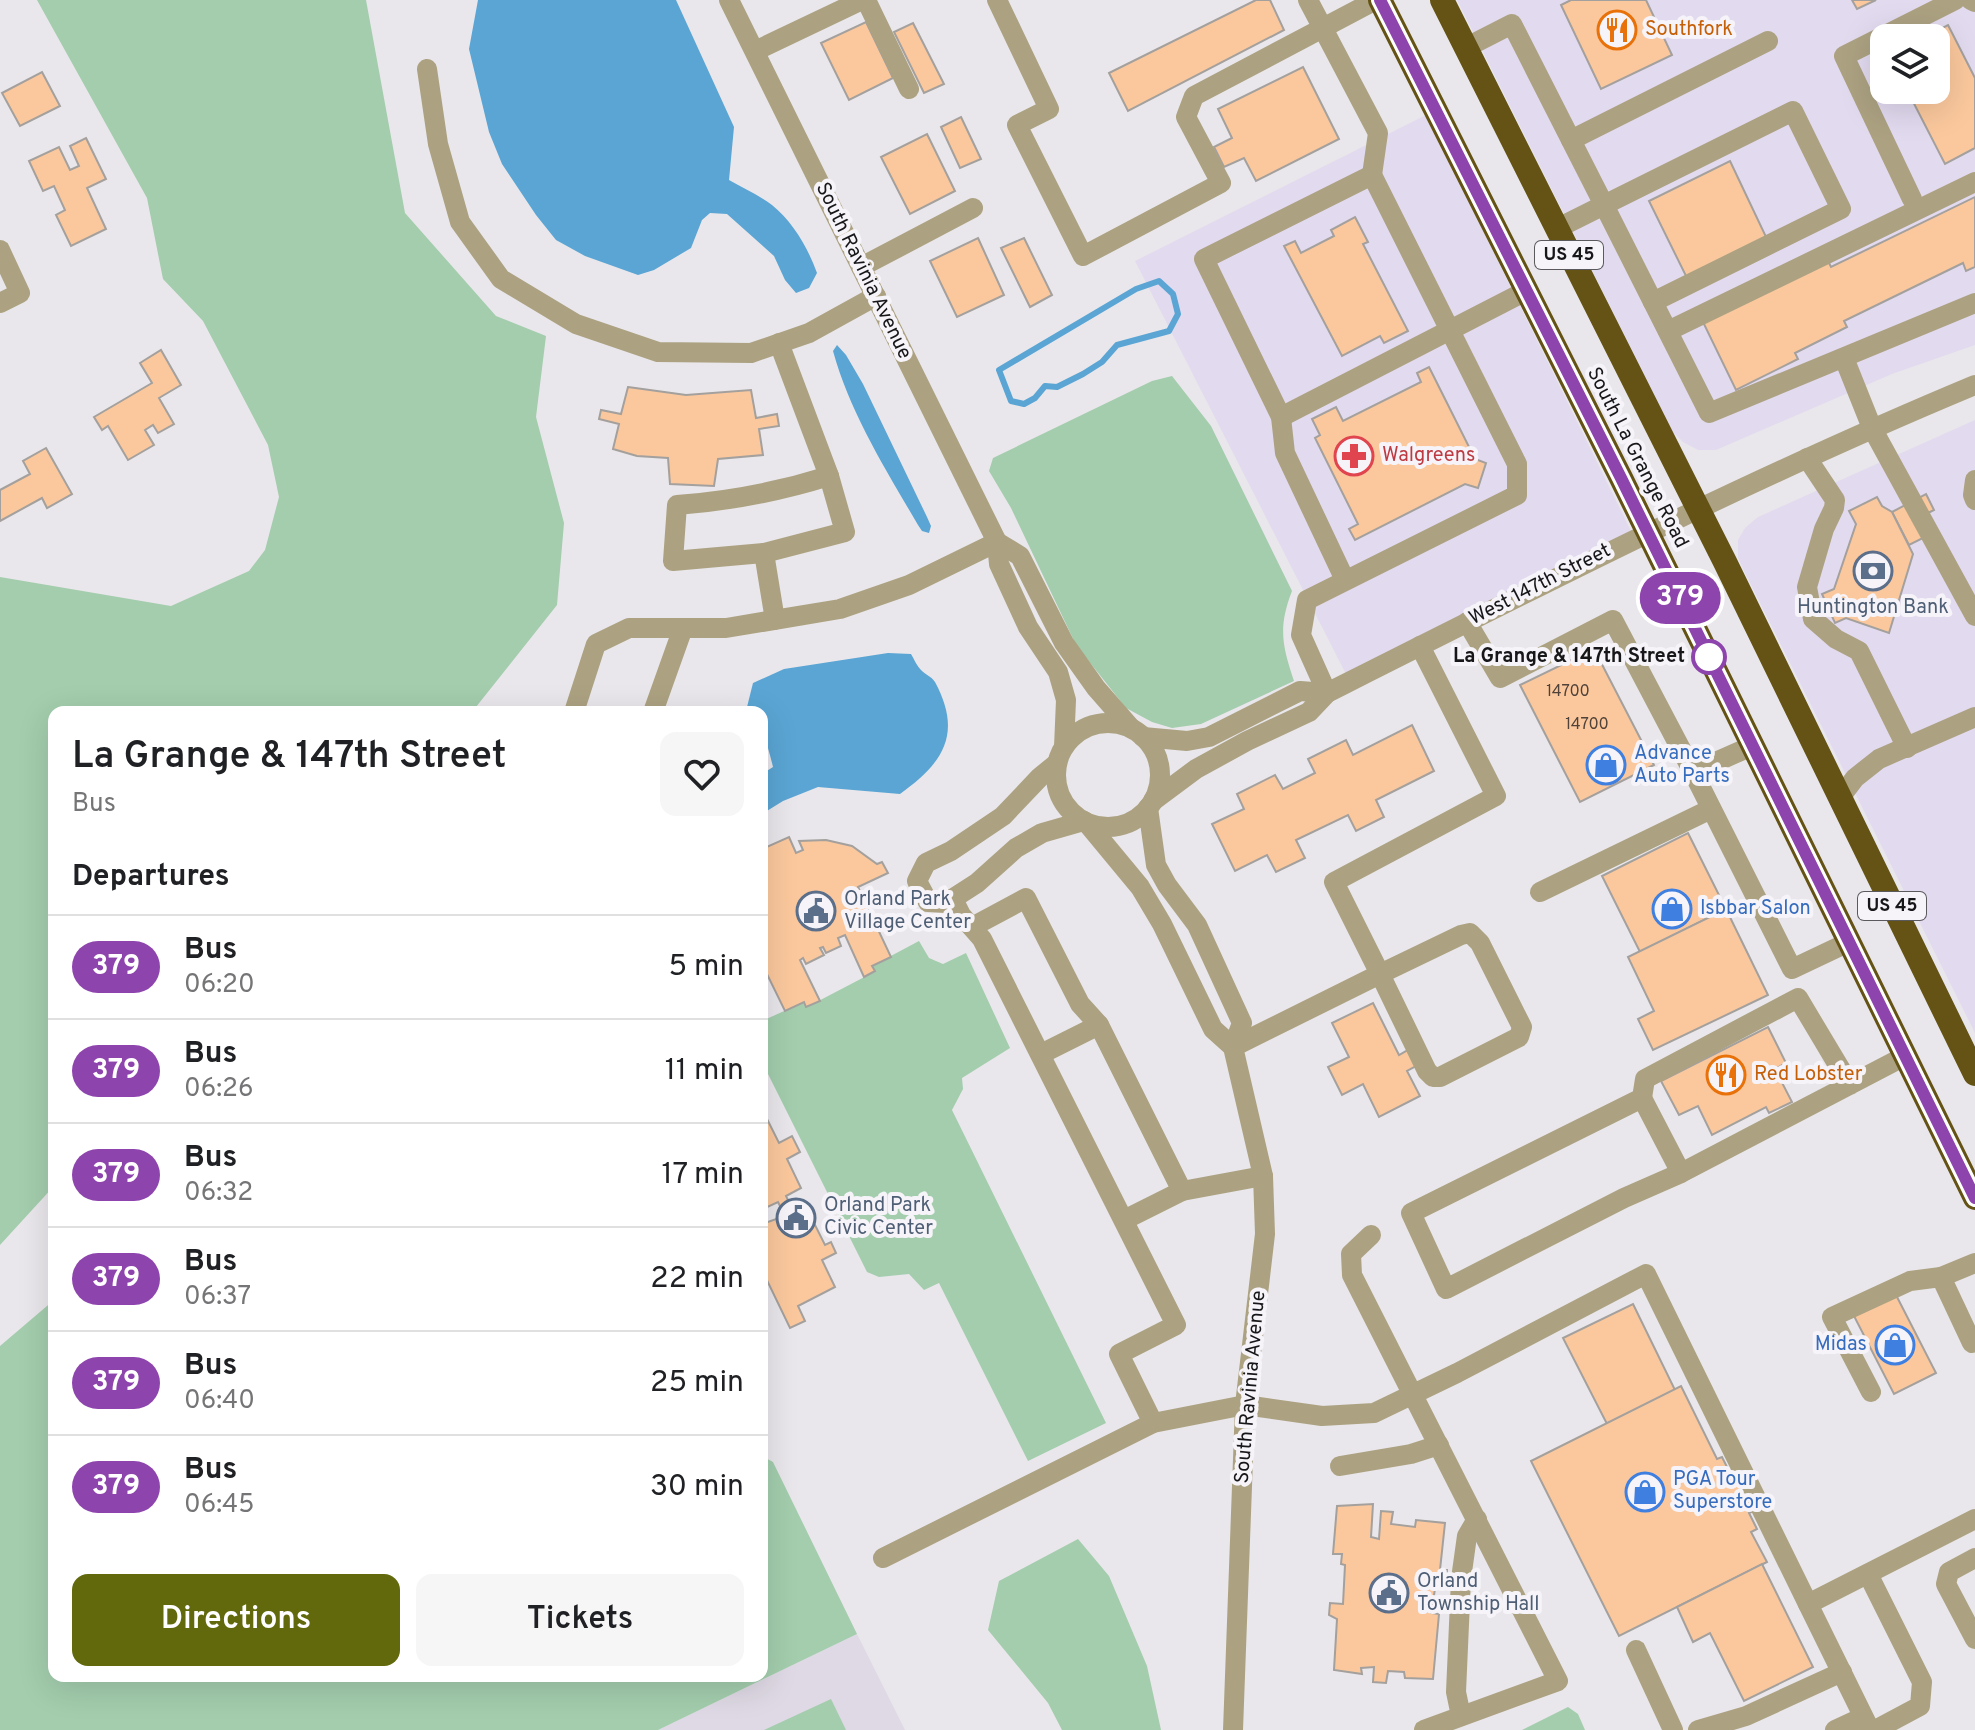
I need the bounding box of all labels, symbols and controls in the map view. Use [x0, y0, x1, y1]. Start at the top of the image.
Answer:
restaurant icon: Southfork [1596, 9, 1638, 51]
place label: Southfork [1645, 17, 1733, 43]
map controls [1870, 24, 1950, 104]
button: layers [1870, 24, 1950, 104]
street label: South Ravinia Avenue [809, 178, 917, 364]
road number: US 45 [1535, 241, 1603, 269]
street label: South La Grange Road [1580, 363, 1694, 553]
pharmacy icon: Walgreens [1333, 435, 1375, 477]
place label: Walgreens [1382, 443, 1475, 469]
street label: West 147th Street [1465, 538, 1615, 632]
bank icon: Huntington Bank [1852, 550, 1894, 592]
line badge: 379 [1634, 572, 1726, 624]
text: 379 [1656, 580, 1704, 616]
place label: Huntington Bank [1797, 595, 1949, 621]
marker: La Grange & 147th Street [1692, 640, 1726, 674]
place label: La Grange & 147th Street [1453, 644, 1685, 670]
house number: 14700 [1546, 682, 1590, 702]
house number: 14700 [1565, 715, 1609, 735]
button: heart [660, 732, 744, 816]
text: La Grange & 147th Street [72, 733, 507, 782]
place label: Advance Auto Parts [1634, 741, 1730, 790]
shop icon: Advance Auto Parts [1585, 744, 1627, 786]
text: Bus [72, 788, 116, 821]
text: Departures [72, 859, 230, 896]
place label: Orland Park Village Center [844, 887, 971, 936]
shop icon: Isbbar Salon [1651, 888, 1693, 930]
public building icon: Orland Park Village Center [795, 890, 837, 932]
road number: US 45 [1858, 892, 1926, 920]
place label: Isbbar Salon [1700, 896, 1811, 922]
text: Bus [184, 932, 237, 969]
text: 379 [92, 949, 140, 985]
text: 5 min [668, 949, 744, 986]
text: 06:20 [184, 969, 255, 1002]
text: Bus [184, 1036, 237, 1073]
text: 379 [92, 1053, 140, 1089]
text: 11 min [665, 1053, 744, 1090]
restaurant icon: Red Lobster [1705, 1054, 1747, 1096]
place label: Red Lobster [1754, 1062, 1863, 1088]
text: 06:26 [184, 1073, 254, 1106]
text: Bus [184, 1140, 237, 1177]
text: 379 [92, 1157, 140, 1193]
text: 17 min [661, 1157, 744, 1194]
text: 06:32 [184, 1177, 253, 1210]
place label: Orland Park Civic Center [824, 1193, 933, 1242]
public building icon: Orland Park Civic Center [775, 1197, 817, 1239]
text: Bus [184, 1244, 237, 1281]
text: 379 [92, 1261, 140, 1297]
text: 22 min [650, 1261, 744, 1298]
text: 06:37 [184, 1281, 251, 1314]
street label: South Ravinia Avenue [1230, 1289, 1272, 1485]
shop icon: Midas [1874, 1324, 1916, 1366]
place label: Midas [1815, 1332, 1867, 1358]
text: Bus [184, 1348, 237, 1385]
text: 379 [92, 1365, 140, 1401]
text: 25 min [650, 1365, 744, 1402]
text: 06:40 [184, 1385, 255, 1418]
text: Bus [184, 1452, 237, 1489]
place label: PGA Tour Superstore [1673, 1467, 1772, 1516]
text: 379 [92, 1469, 140, 1505]
text: 30 min [650, 1469, 744, 1506]
shop icon: PGA Tour Superstore [1624, 1471, 1666, 1513]
text: 06:45 [184, 1489, 254, 1522]
place label: Orland Township Hall [1417, 1569, 1540, 1618]
public building icon: Orland Township Hall [1368, 1572, 1410, 1614]
button: Directions [72, 1574, 400, 1666]
button: Tickets [416, 1574, 744, 1666]

